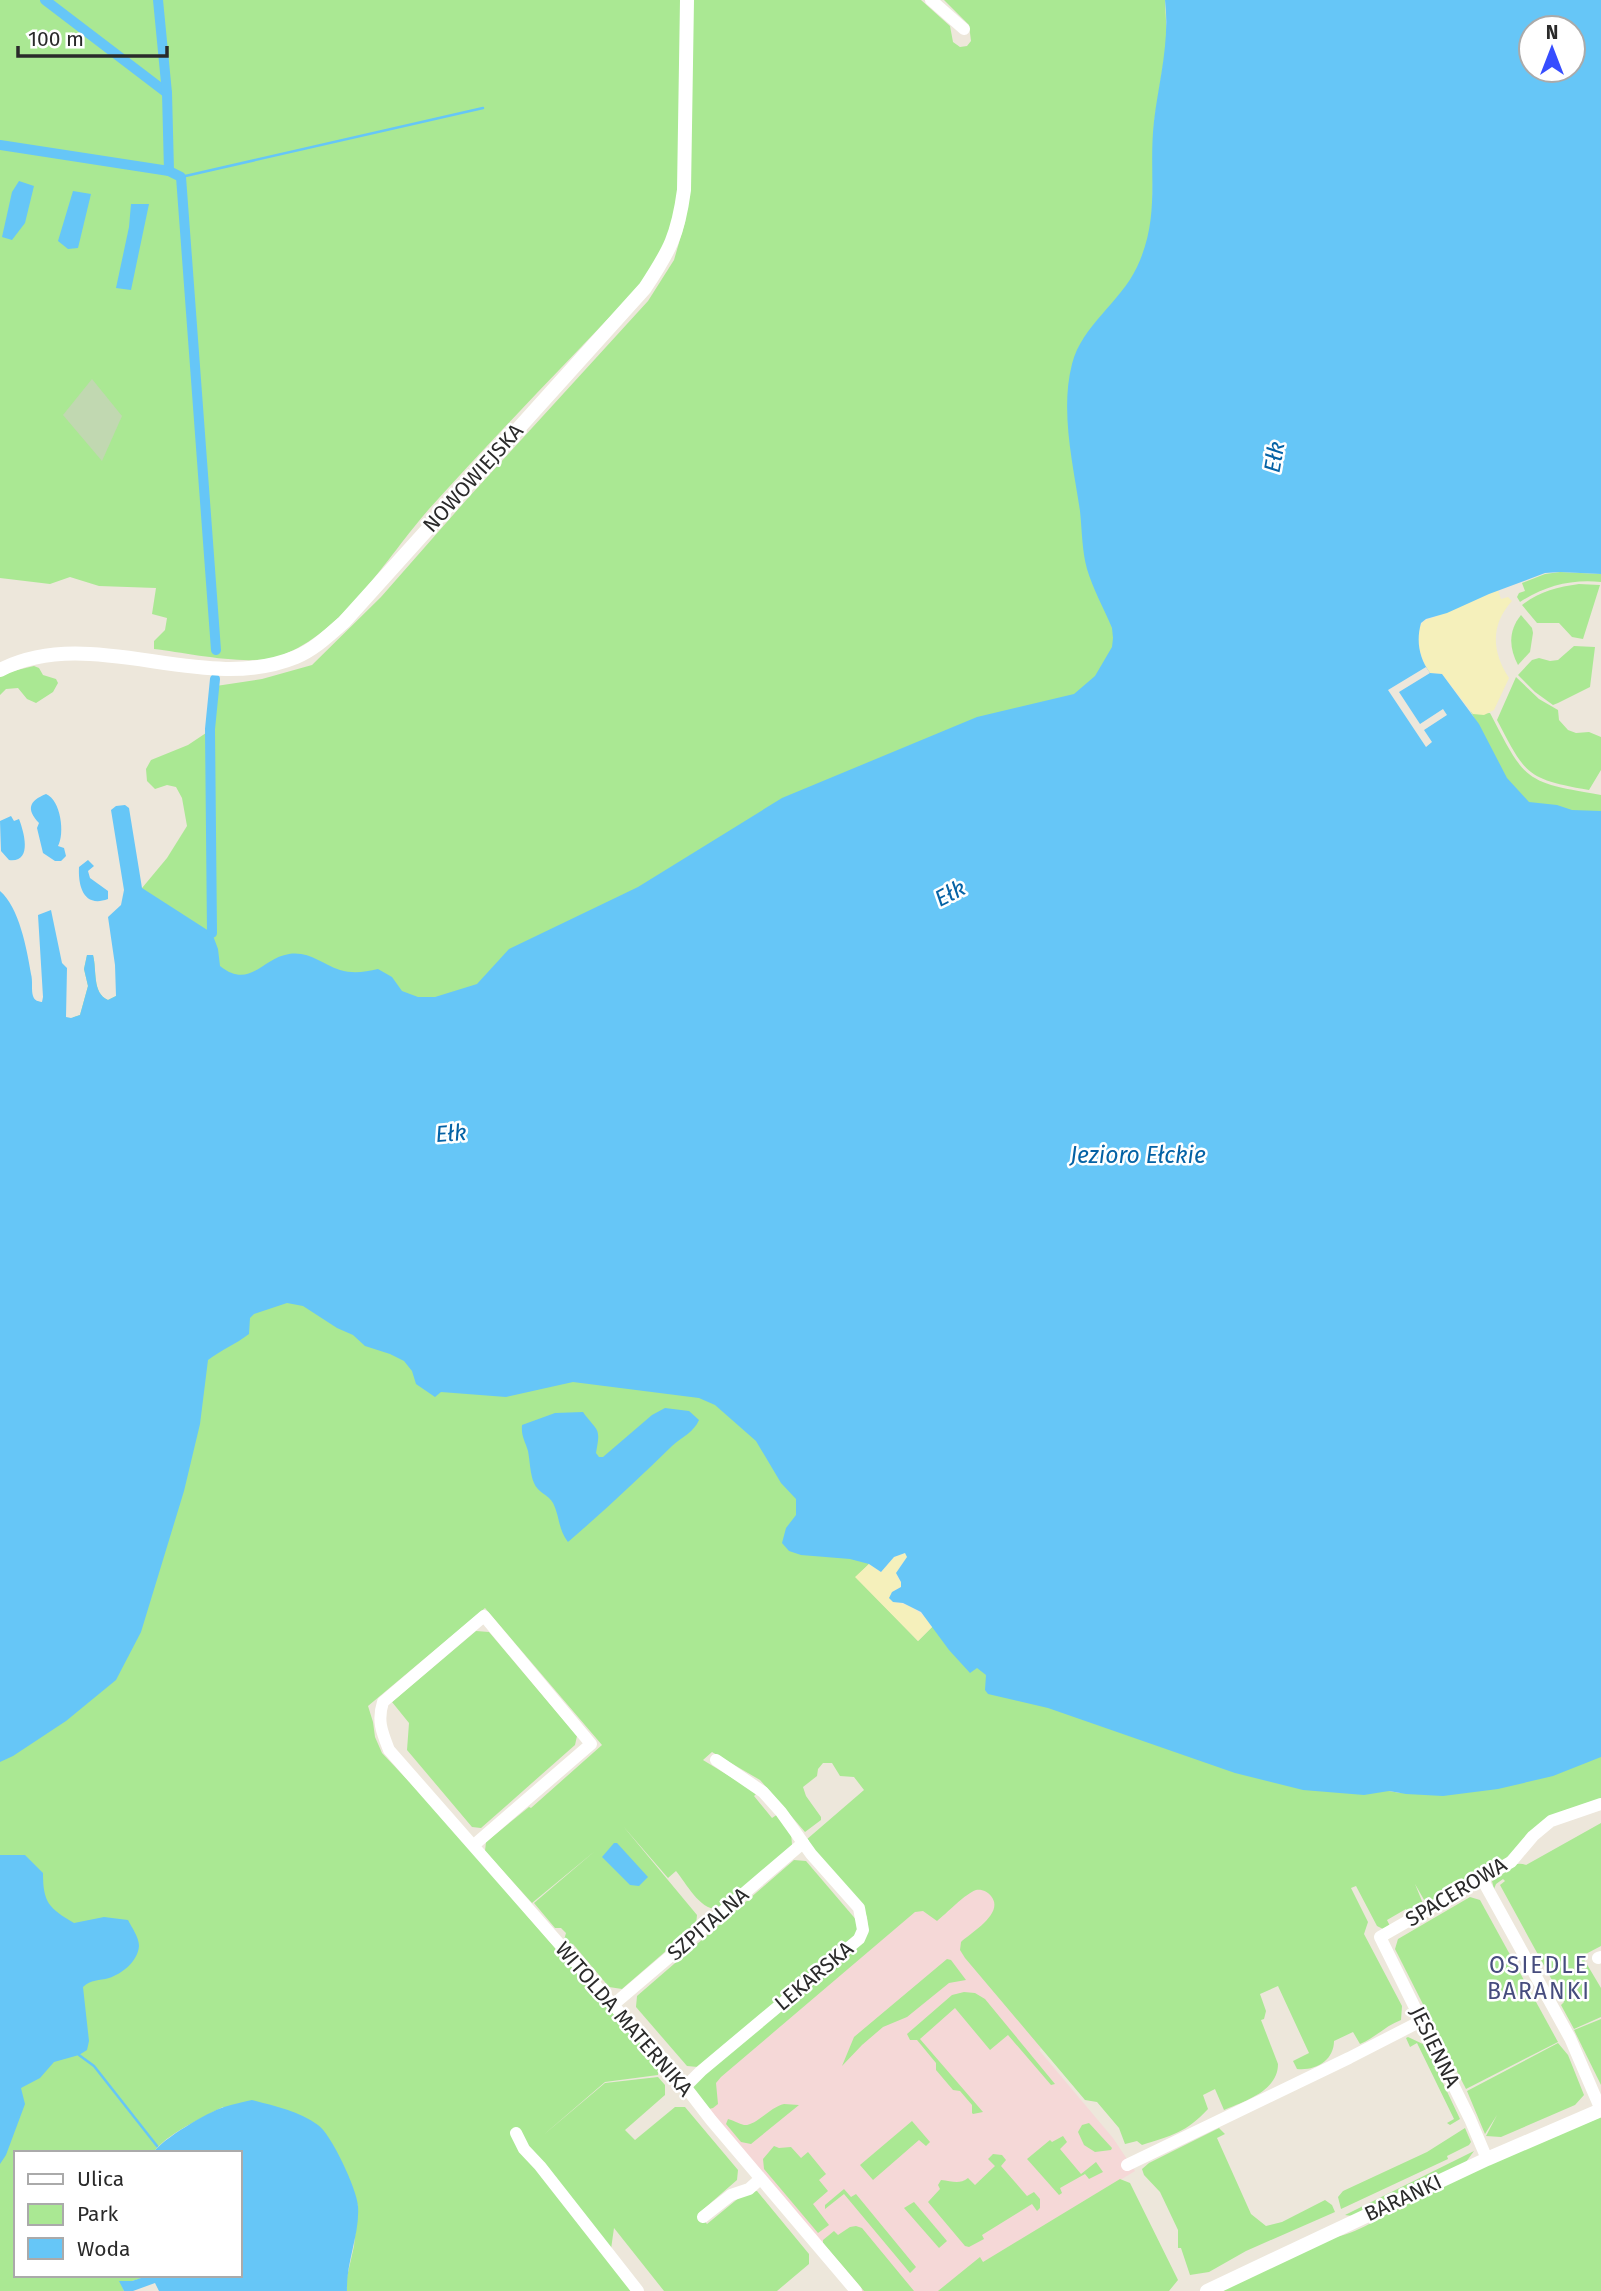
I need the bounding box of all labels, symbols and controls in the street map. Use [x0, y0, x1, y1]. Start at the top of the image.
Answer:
scale bar [18, 14, 166, 58]
north arrow [1517, 14, 1587, 84]
text: N [1546, 21, 1558, 44]
text: 100 m [28, 26, 84, 52]
street label: NOWOWIEJSKA [417, 418, 529, 538]
water label: Ełk [1258, 439, 1290, 475]
water label: Ełk [930, 873, 970, 913]
water label: Ełk [434, 1118, 468, 1148]
water label: Jezioro Ełckie [1068, 1141, 1206, 1169]
street label: SPACEROWA [1401, 1852, 1511, 1932]
street label: SZPITALNA [662, 1882, 754, 1966]
street label: WITOLDA MATERNIKA [550, 1936, 698, 2102]
street label: LEKARSKA [769, 1936, 859, 2016]
district label: OSIEDLE BARANKI [1487, 1951, 1591, 2005]
street label: JESIENNA [1404, 2002, 1466, 2092]
legend [14, 2151, 242, 2277]
text: Ulica [77, 2166, 124, 2192]
street label: BARANKI [1360, 2169, 1446, 2227]
text: Park [77, 2201, 119, 2227]
text: Woda [77, 2236, 130, 2262]

